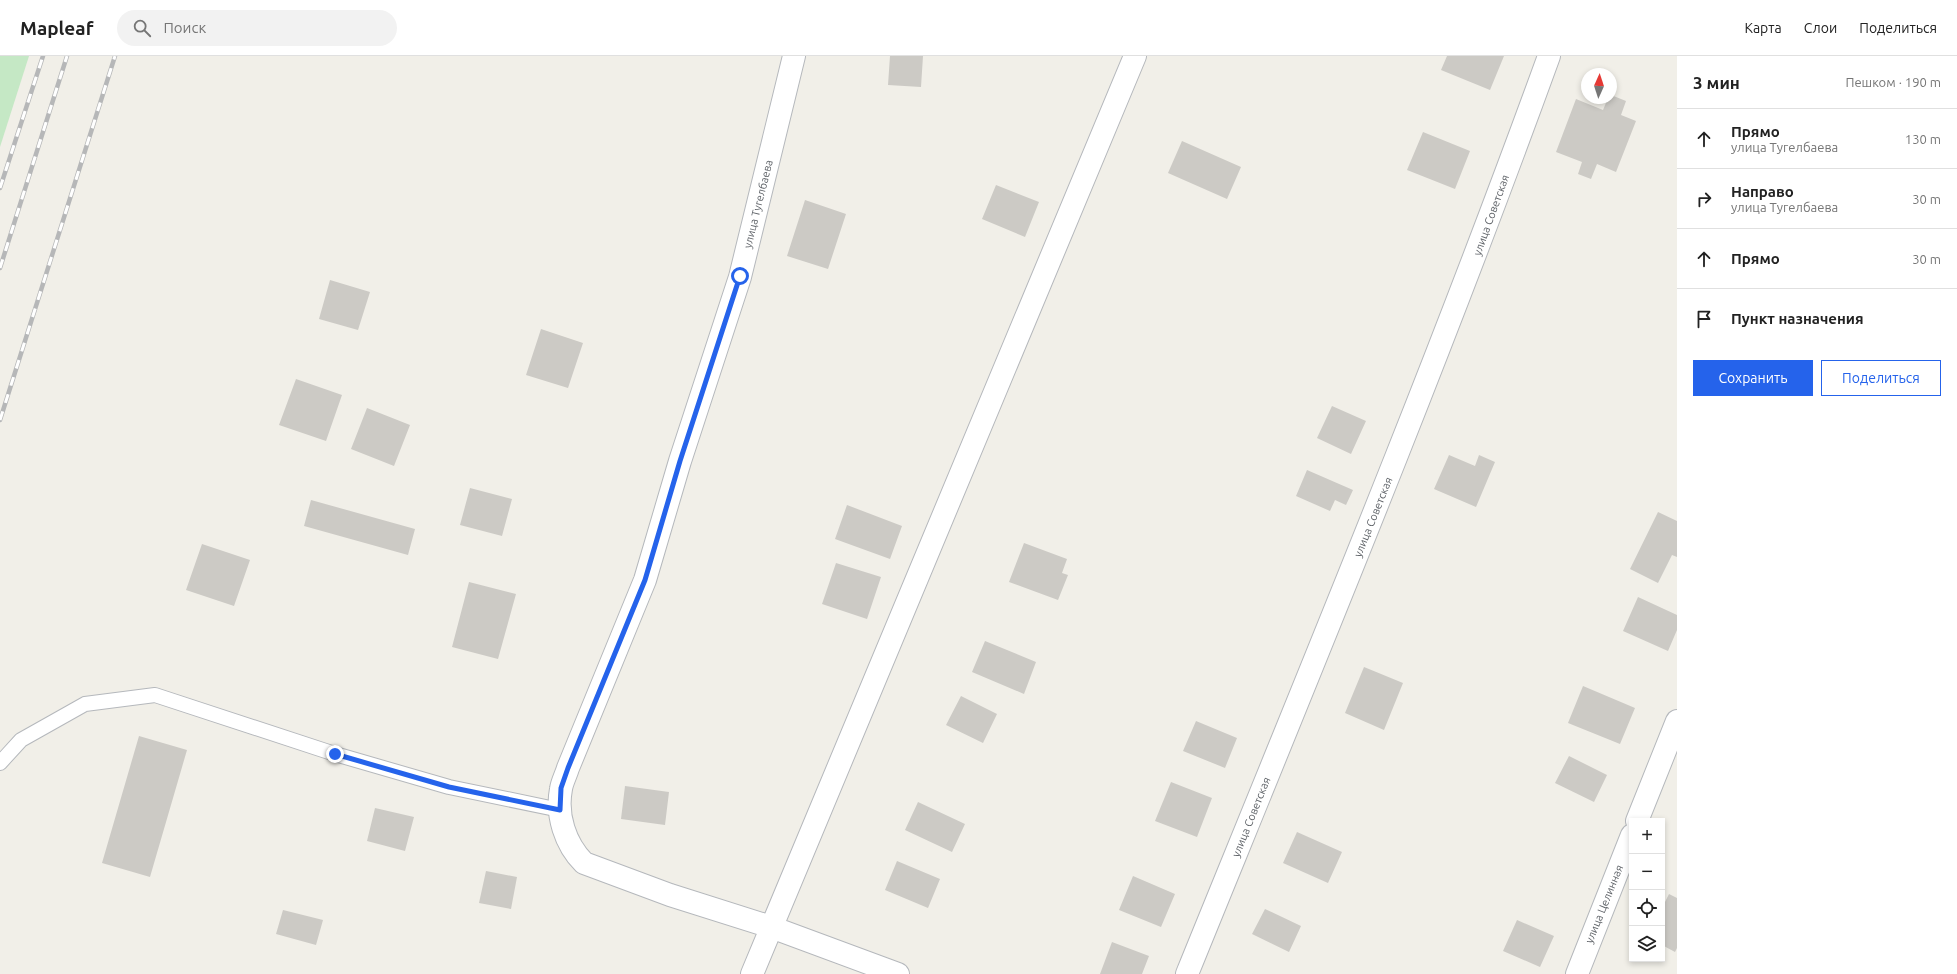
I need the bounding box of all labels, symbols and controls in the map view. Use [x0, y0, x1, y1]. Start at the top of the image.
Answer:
search box [117, 10, 397, 46]
text: Mapleaf [20, 17, 93, 39]
icon: search [131, 17, 153, 39]
text: Поиск [163, 19, 206, 36]
text: Карта [1744, 20, 1782, 36]
text: Слои [1804, 20, 1837, 36]
text: Поделиться [1859, 20, 1937, 36]
north arrow [1581, 68, 1617, 104]
text: 3 мин [1693, 73, 1740, 92]
text: Пешком · 190 m [1845, 75, 1941, 89]
text: Прямо [1731, 123, 1780, 140]
icon: ahead [1693, 128, 1715, 150]
text: 130 m [1905, 132, 1941, 146]
text: улица Тугелбаева [1731, 140, 1838, 154]
street label: улица Тугелбаева [741, 159, 775, 249]
street label: улица Советская [1471, 173, 1511, 257]
text: Направо [1731, 183, 1794, 200]
icon: right [1693, 188, 1715, 210]
text: 30 m [1912, 192, 1941, 206]
text: улица Тугелбаева [1731, 200, 1838, 214]
icon: ahead [1693, 248, 1715, 270]
text: Прямо [1731, 250, 1780, 267]
text: 30 m [1912, 252, 1941, 266]
route start [731, 267, 749, 285]
icon: arrive [1693, 308, 1715, 330]
text: Пункт назначения [1731, 310, 1864, 327]
button: Сохранить [1693, 360, 1813, 396]
button: Поделиться [1821, 360, 1941, 396]
street label: улица Советская [1351, 475, 1395, 559]
route end [326, 745, 344, 763]
street label: улица Советская [1229, 775, 1273, 859]
map controls [1629, 818, 1665, 962]
button: + [1629, 818, 1665, 854]
button: − [1629, 854, 1665, 890]
street label: улица Целинная [1583, 863, 1625, 945]
button: locate [1629, 890, 1665, 926]
button: layers [1629, 926, 1665, 962]

